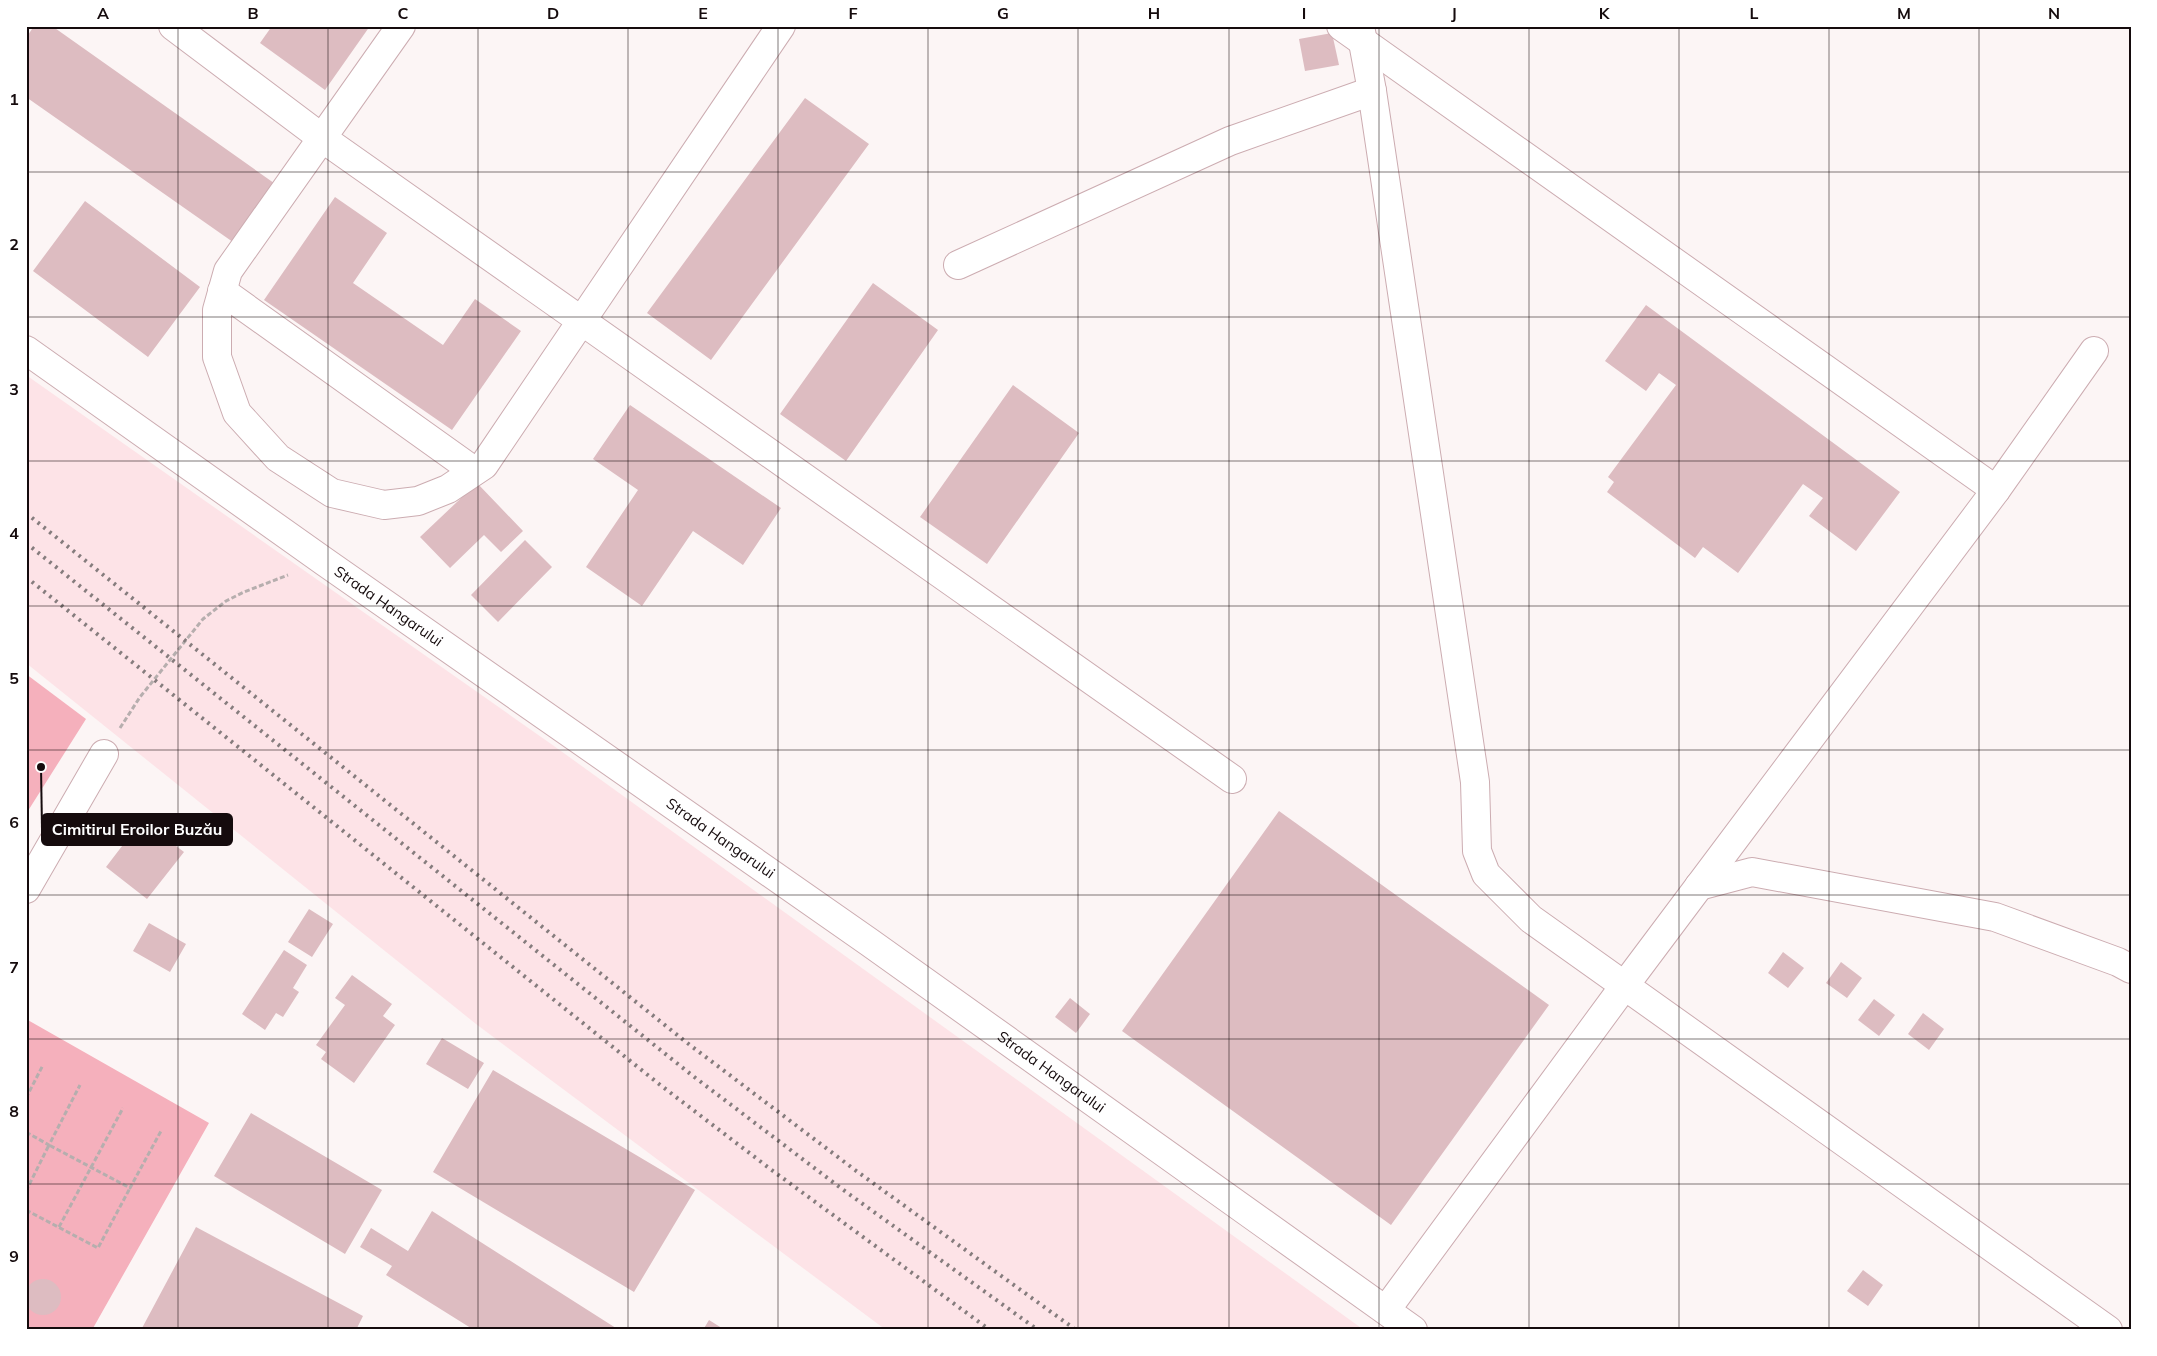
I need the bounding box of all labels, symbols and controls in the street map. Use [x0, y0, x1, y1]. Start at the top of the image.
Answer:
text: A [97, 3, 109, 23]
text: B [247, 3, 259, 23]
text: C [398, 3, 409, 23]
text: D [547, 3, 559, 23]
text: E [698, 3, 708, 23]
text: F [848, 3, 858, 23]
text: G [997, 3, 1009, 23]
text: H [1148, 3, 1160, 23]
text: I [1302, 3, 1306, 23]
text: J [1451, 3, 1457, 23]
text: K [1599, 3, 1611, 23]
text: L [1750, 3, 1759, 23]
text: M [1897, 3, 1911, 23]
text: N [2048, 3, 2060, 23]
text: 1 [9, 89, 19, 109]
text: 2 [9, 234, 19, 254]
text: 3 [9, 379, 19, 399]
text: 4 [9, 523, 19, 543]
street label: Strada Hangarului [331, 561, 447, 650]
text: 5 [9, 668, 19, 688]
street label: Strada Hangarului [663, 793, 779, 882]
text: 6 [9, 812, 19, 832]
callout: Cimitirul Eroilor Buzău [42, 814, 232, 845]
text: Cimitirul Eroilor Buzău [52, 819, 222, 839]
text: 7 [9, 957, 19, 977]
street label: Strada Hangarului [994, 1027, 1109, 1117]
text: 8 [9, 1101, 19, 1121]
text: 9 [9, 1246, 19, 1266]

